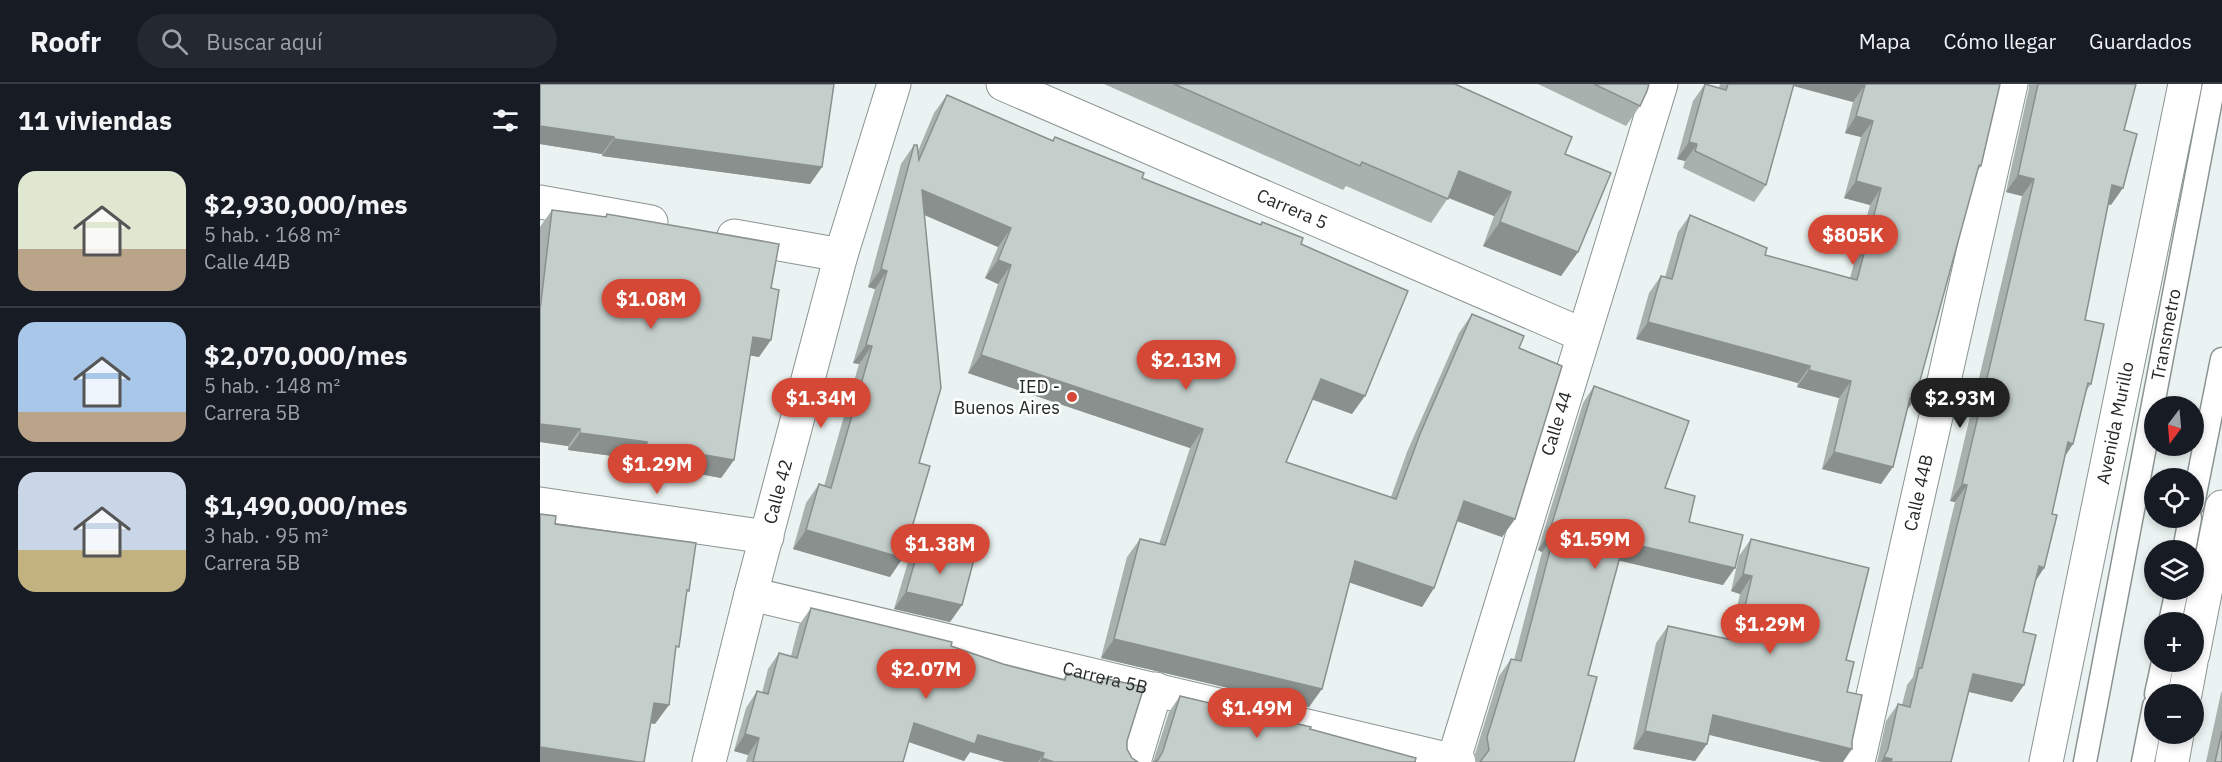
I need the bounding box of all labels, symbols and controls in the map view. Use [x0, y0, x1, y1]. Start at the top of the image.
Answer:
search box [137, 14, 557, 68]
text: Roofr [30, 23, 101, 60]
icon: search [158, 25, 191, 58]
text: Buscar aquí [206, 27, 322, 56]
text: Mapa [1859, 27, 1910, 55]
text: Cómo llegar [1943, 27, 2056, 55]
text: Guardados [2089, 27, 2192, 55]
text: 11 viviendas [18, 103, 172, 137]
icon: filters [489, 104, 522, 137]
street label: Carrera 5 [1253, 183, 1331, 234]
text: $2,930,000/mes [204, 187, 408, 221]
icon: home [66, 195, 138, 267]
pin: $805K [1811, 215, 1895, 266]
text: 5 hab. · 168 m² [204, 221, 340, 248]
text: $805K [1822, 221, 1884, 248]
text: Calle 44B [204, 248, 291, 275]
pin: $1.08M [602, 279, 700, 330]
text: $1.08M [616, 285, 686, 312]
street label: Transmetro [2146, 287, 2186, 383]
text: $2,070,000/mes [204, 338, 408, 372]
pin: $2.13M [1137, 340, 1235, 391]
icon: home [66, 346, 138, 418]
text: $2.13M [1151, 346, 1221, 373]
street label: Avenida Murillo [2091, 360, 2139, 486]
text: 5 hab. · 148 m² [204, 372, 340, 399]
place label: IED - Buenos Aires [954, 375, 1060, 419]
pin: $1.34M [772, 378, 870, 429]
pin: $2.93M [1911, 378, 2009, 429]
text: $1.34M [786, 384, 856, 411]
text: $2.93M [1925, 384, 1995, 411]
street label: Calle 44 [1536, 388, 1577, 458]
marker: IED - Buenos Aires [1065, 390, 1079, 404]
north arrow [2144, 396, 2204, 456]
map controls [2144, 396, 2204, 744]
text: Carrera 5B [204, 399, 300, 426]
pin: $1.29M [608, 444, 706, 495]
text: $1.29M [622, 450, 692, 477]
street label: Calle 44B [1898, 452, 1938, 533]
street label: Calle 42 [758, 457, 797, 527]
button: locate [2144, 468, 2204, 528]
text: $1,490,000/mes [204, 488, 408, 522]
icon: home [66, 496, 138, 568]
pin: $1.59M [1546, 519, 1644, 570]
text: 3 hab. · 95 m² [204, 522, 328, 549]
pin: $1.38M [891, 524, 989, 575]
text: $1.59M [1560, 525, 1630, 552]
text: $1.38M [905, 530, 975, 557]
button: layers [2144, 540, 2204, 600]
text: Carrera 5B [204, 549, 300, 576]
pin: $1.29M [1721, 604, 1819, 655]
text: $1.29M [1735, 610, 1805, 637]
button: + [2144, 612, 2204, 672]
pin: $2.07M [877, 649, 975, 700]
text: $2.07M [891, 655, 961, 682]
street label: Carrera 5B [1060, 656, 1150, 699]
button: − [2144, 684, 2204, 744]
pin: $1.49M [1208, 688, 1306, 739]
text: $1.49M [1222, 694, 1292, 721]

